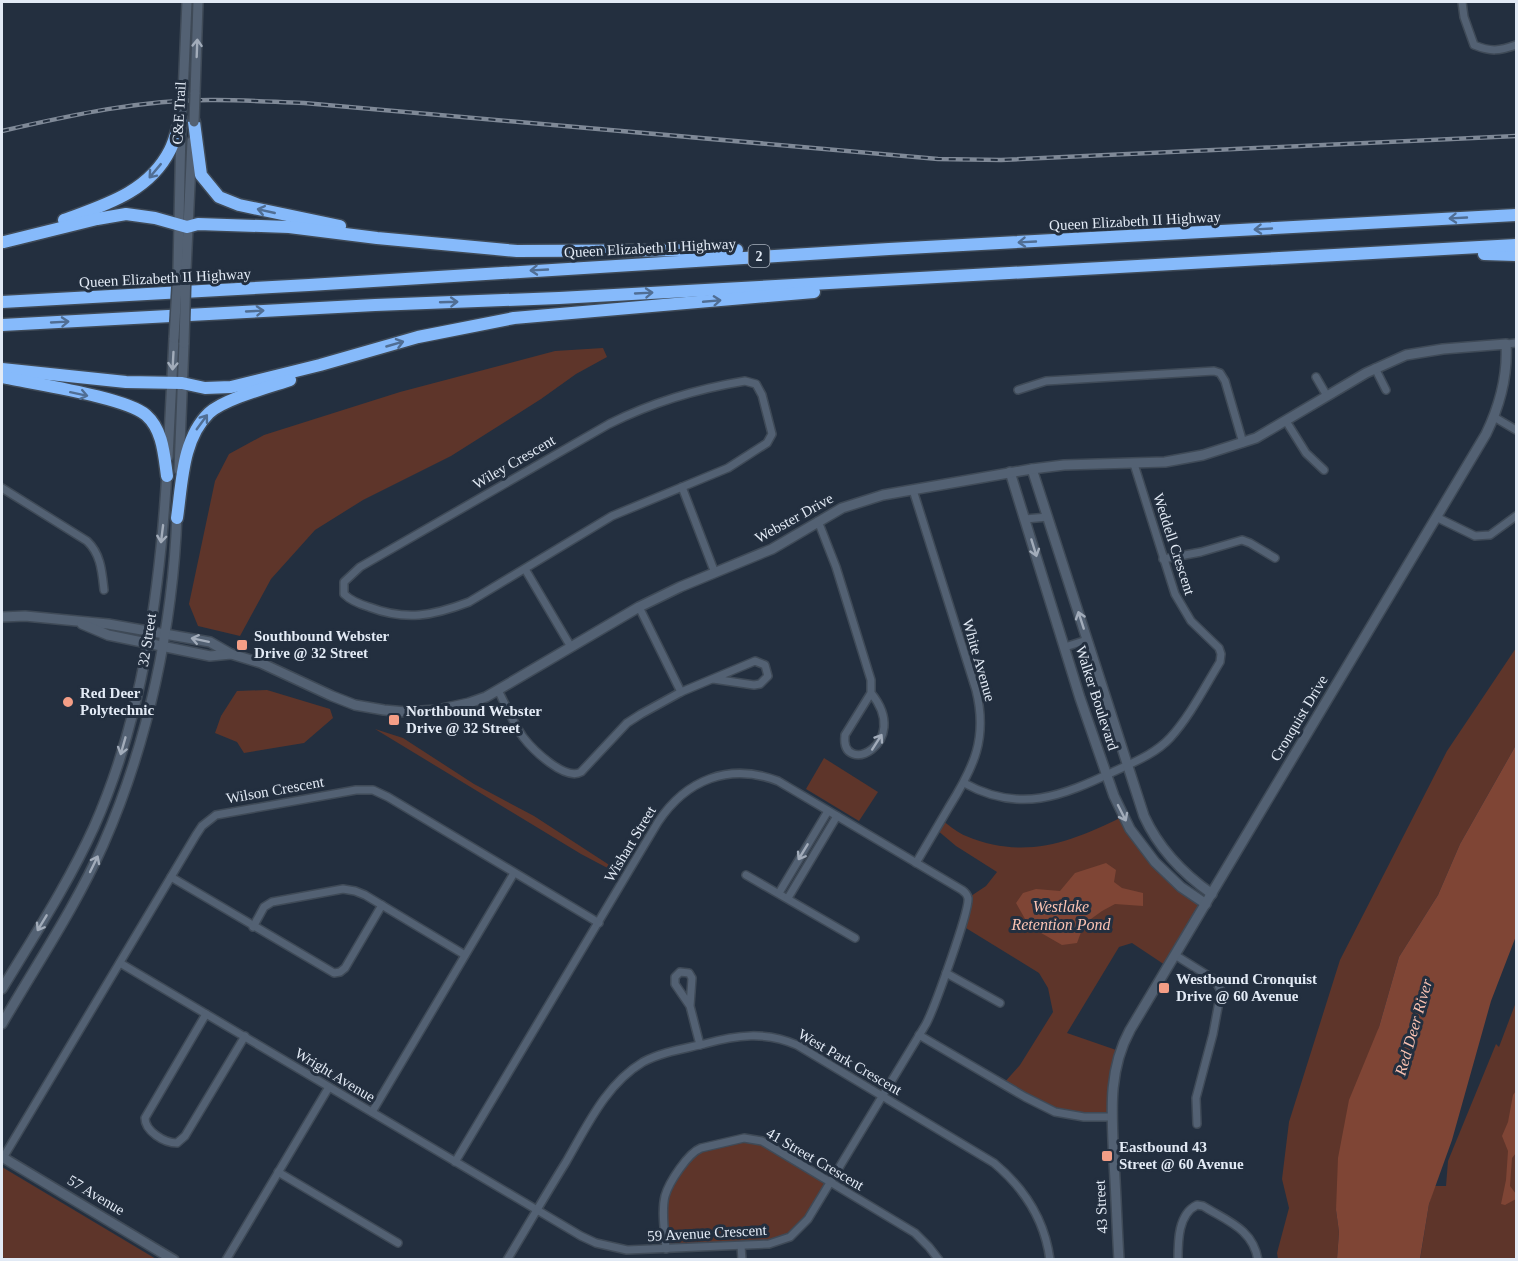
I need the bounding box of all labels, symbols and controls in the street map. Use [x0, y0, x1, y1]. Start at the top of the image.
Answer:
one-way arrow [191, 38, 203, 58]
street label: C&E Trail [169, 81, 189, 145]
one-way arrow [148, 163, 162, 178]
one-way arrow [257, 205, 276, 216]
street label: Queen Elizabeth II Highway [1049, 208, 1222, 233]
one-way arrow [1449, 213, 1469, 224]
one-way arrow [1254, 223, 1274, 234]
street label: Queen Elizabeth II Highway [564, 235, 737, 260]
one-way arrow [1017, 236, 1037, 247]
road number: 2 [748, 245, 770, 267]
one-way arrow [529, 264, 549, 275]
street label: Queen Elizabeth II Highway [79, 265, 252, 290]
one-way arrow [634, 288, 654, 299]
one-way arrow [702, 295, 722, 306]
one-way arrow [439, 296, 459, 308]
one-way arrow [244, 306, 264, 317]
one-way arrow [49, 316, 69, 327]
one-way arrow [385, 337, 404, 349]
one-way arrow [167, 350, 178, 370]
one-way arrow [70, 388, 89, 400]
one-way arrow [196, 415, 208, 431]
street label: Wiley Crescent [470, 432, 559, 492]
street label: Webster Drive [752, 490, 836, 546]
street label: Weddell Crescent [1150, 491, 1198, 598]
one-way arrow [157, 523, 168, 543]
one-way arrow [1029, 538, 1040, 557]
street label: 32 Street [135, 611, 159, 668]
one-way arrow [1074, 611, 1085, 630]
street label: White Avenue [960, 617, 999, 703]
place label: Southbound Webster Drive @ 32 Street [254, 628, 390, 661]
one-way arrow [190, 634, 210, 645]
marker: Southbound Webster Drive @ 32 Street [235, 638, 249, 652]
street label: Walker Boulevard [1073, 644, 1122, 753]
street label: Cronquist Drive [1267, 672, 1331, 764]
place label: Red Deer Polytechnic [80, 685, 154, 718]
marker: Red Deer Polytechnic [61, 695, 75, 709]
place label: Northbound Webster Drive @ 32 Street [406, 703, 542, 736]
marker: Northbound Webster Drive @ 32 Street [387, 713, 401, 727]
one-way arrow [871, 734, 883, 751]
one-way arrow [117, 736, 128, 755]
street label: Wilson Crescent [225, 773, 326, 806]
street label: Wishart Street [601, 802, 659, 885]
one-way arrow [1116, 803, 1128, 821]
one-way arrow [797, 843, 809, 860]
one-way arrow [88, 855, 100, 873]
water label: Westlake Retention Pond [1010, 898, 1112, 933]
one-way arrow [36, 914, 48, 931]
place label: Westbound Cronquist Drive @ 60 Avenue [1176, 971, 1317, 1004]
water label: Red Deer River [1391, 976, 1436, 1078]
marker: Westbound Cronquist Drive @ 60 Avenue [1157, 981, 1171, 995]
street label: West Park Crescent [795, 1026, 905, 1099]
street label: Wright Avenue [292, 1045, 378, 1105]
street label: 41 Street Crescent [763, 1125, 867, 1194]
place label: Eastbound 43 Street @ 60 Avenue [1119, 1139, 1244, 1172]
marker: Eastbound 43 Street @ 60 Avenue [1100, 1149, 1114, 1163]
street label: 57 Avenue [65, 1172, 128, 1218]
street label: 43 Street [1092, 1179, 1110, 1234]
street label: 59 Avenue Crescent [647, 1222, 768, 1244]

